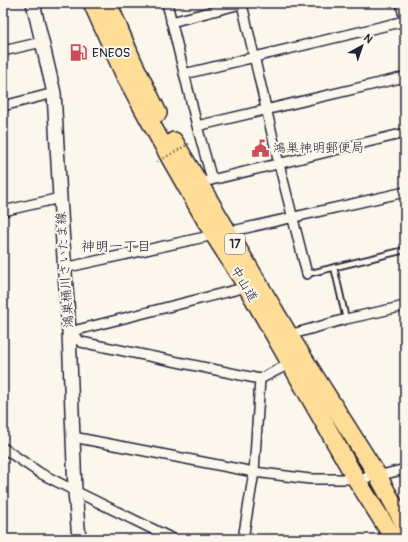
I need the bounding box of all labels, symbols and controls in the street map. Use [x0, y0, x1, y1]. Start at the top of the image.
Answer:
north arrow [342, 26, 382, 66]
text: N [361, 31, 376, 46]
fuel station icon: ENEOS [69, 43, 89, 63]
place label: ENEOS [92, 45, 130, 61]
public building icon: 鴻巣神明郵便局 [250, 138, 270, 158]
place label: 鴻巣神明郵便局 [273, 140, 364, 156]
street label: 鴻巣桶川さいたま線 [53, 210, 77, 329]
road number: 17 [225, 234, 245, 254]
district label: 神明一丁目 [81, 238, 151, 255]
street label: 中山道 [227, 263, 261, 305]

